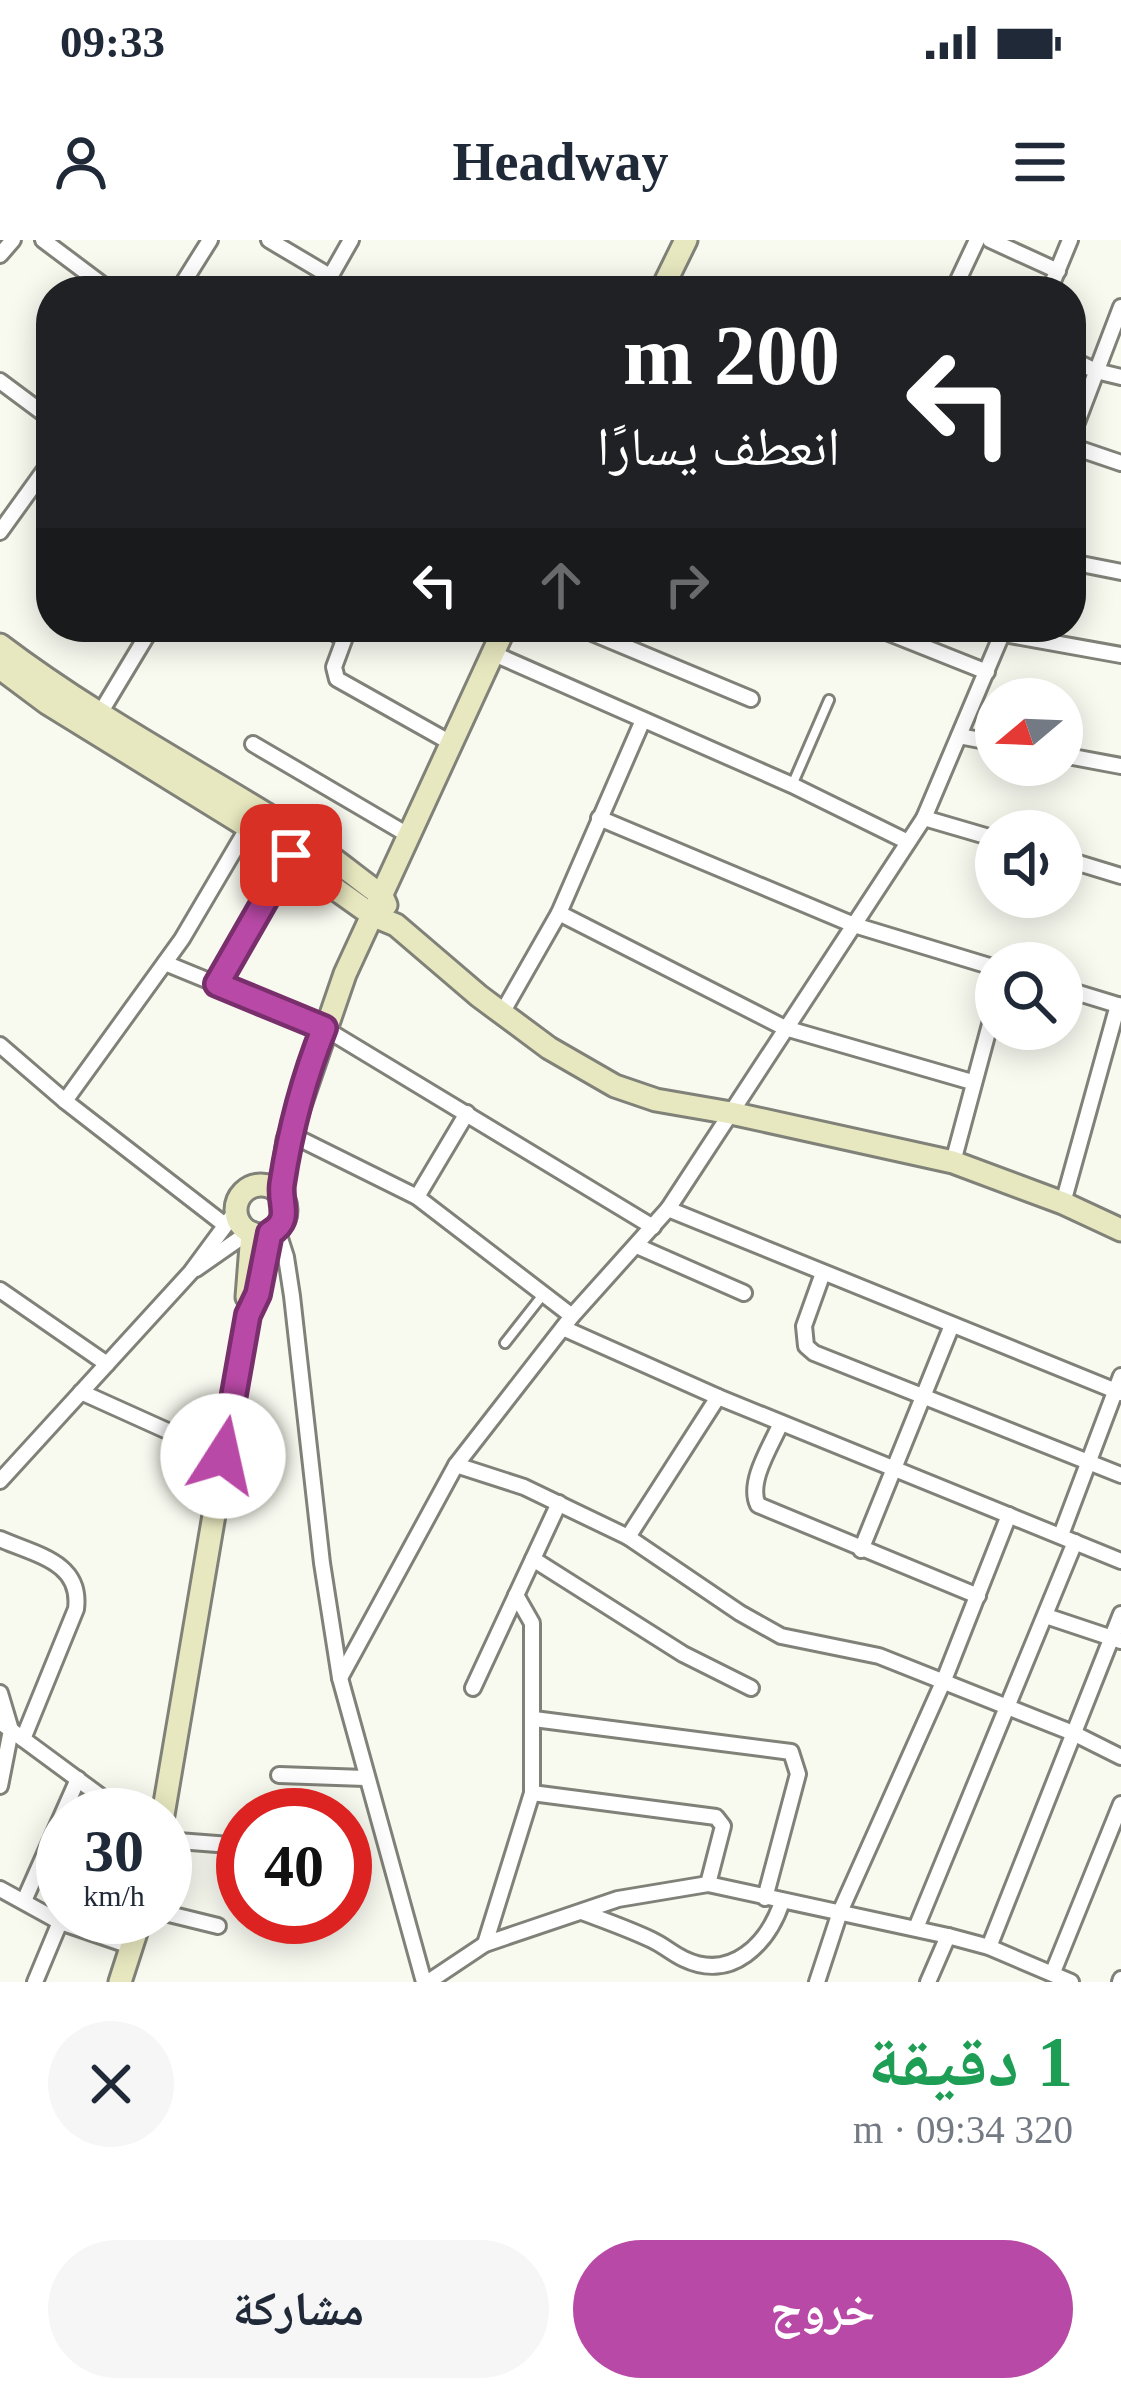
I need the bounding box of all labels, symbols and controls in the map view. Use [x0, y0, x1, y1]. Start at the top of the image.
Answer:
text: 09:33 [60, 17, 165, 67]
icon: person [48, 129, 114, 195]
icon: menu [1007, 129, 1073, 195]
text: Headway [453, 132, 669, 192]
text: 200 m [623, 309, 840, 402]
icon: left [882, 324, 1038, 480]
text: انعطف يسارًا [597, 417, 840, 477]
icon: left [402, 552, 468, 618]
icon: ahead [528, 552, 594, 618]
icon: right [654, 552, 720, 618]
north arrow [975, 678, 1083, 786]
map controls [975, 678, 1083, 1050]
pin [240, 804, 342, 906]
button: sound [975, 810, 1083, 918]
icon: arrive [258, 822, 324, 888]
button: search [975, 942, 1083, 1050]
position arrow [160, 1393, 286, 1519]
speed limit sign: 40 [216, 1788, 372, 1944]
text: 30 [84, 1818, 144, 1884]
text: km/h [83, 1879, 145, 1912]
button: close [48, 2021, 174, 2147]
text: 1 دقيقة [868, 2022, 1073, 2102]
text: 320 m · 09:34 [853, 2108, 1073, 2151]
button: مشاركة [48, 2240, 549, 2378]
button: خروج [573, 2240, 1073, 2378]

